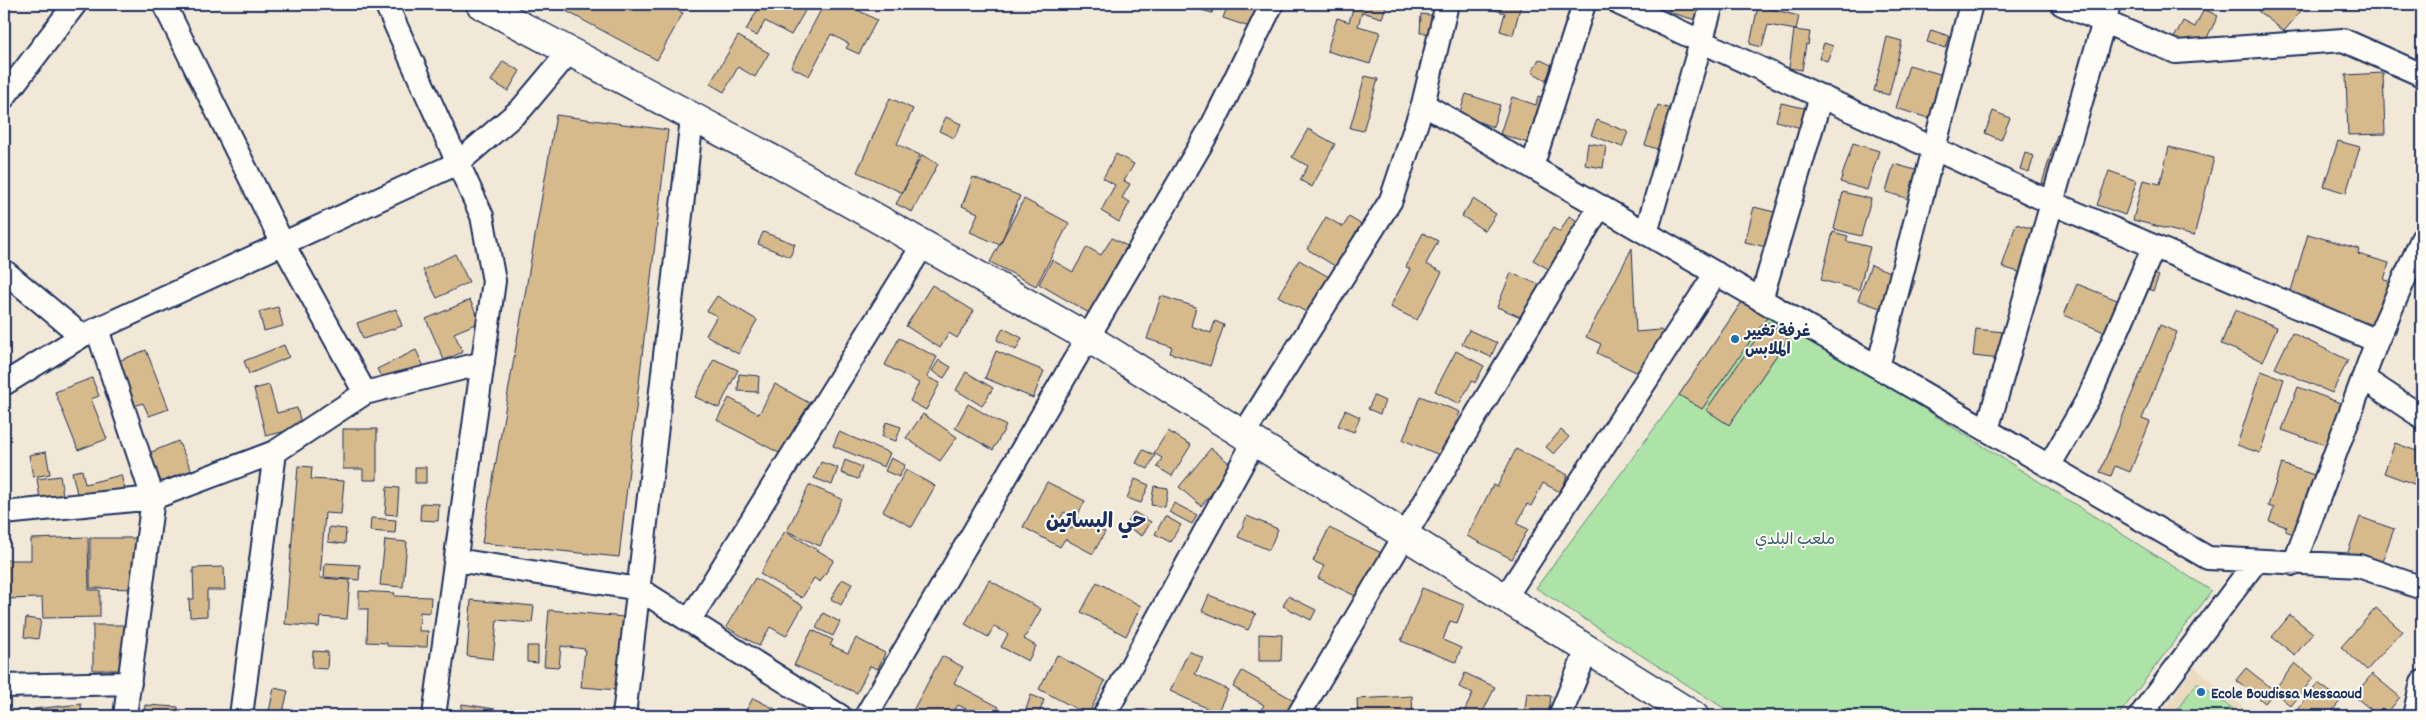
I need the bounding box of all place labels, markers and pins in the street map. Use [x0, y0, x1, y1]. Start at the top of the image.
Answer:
place label: غرفة تغيير الملابس [1743, 321, 1811, 362]
marker: غرفة تغيير الملابس [1729, 333, 1741, 345]
place label: Ecole Boudissa Messaoud [2211, 683, 2362, 706]
marker: Ecole Boudissa Messaoud [2195, 686, 2207, 698]

